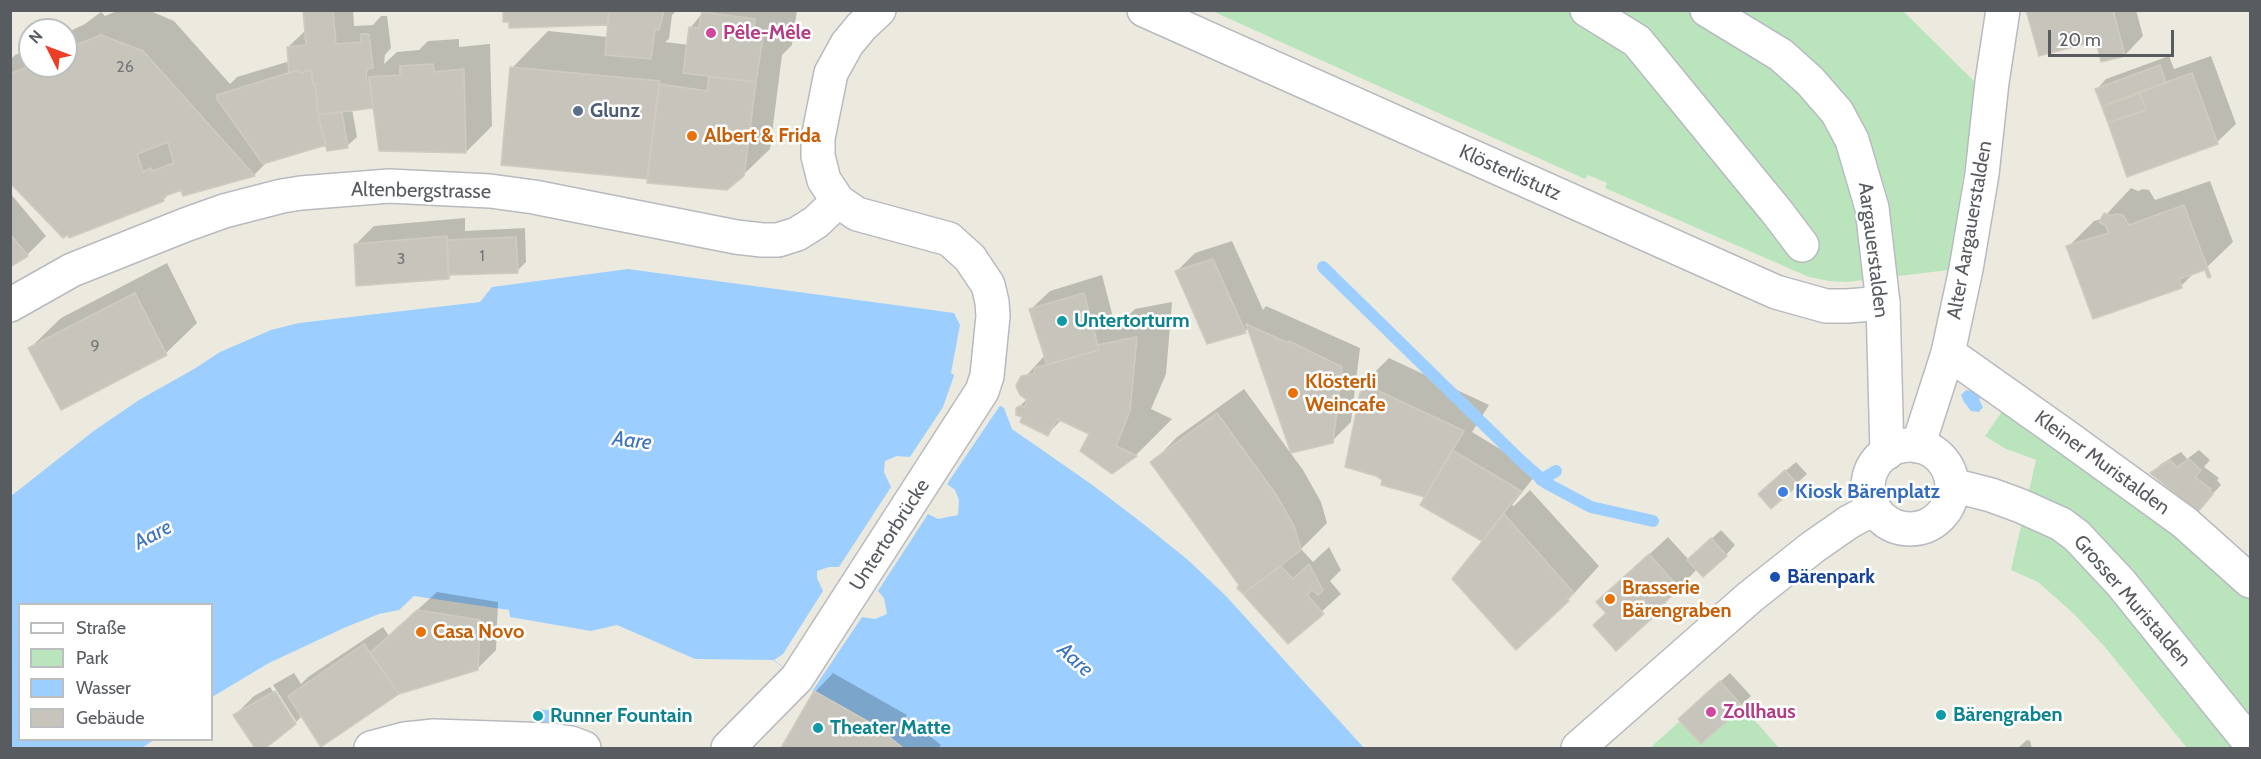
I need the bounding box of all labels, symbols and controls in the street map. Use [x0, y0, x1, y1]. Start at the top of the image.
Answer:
north arrow [18, 18, 78, 78]
scale bar [2051, 18, 2177, 56]
place label: Pêle-Mêle [723, 21, 811, 45]
text: N [25, 26, 47, 48]
marker: Pêle-Mêle [704, 26, 718, 40]
text: 20 m [2059, 29, 2101, 51]
house number: 26 [116, 57, 134, 77]
place label: Glunz [590, 99, 640, 123]
marker: Glunz [571, 104, 585, 118]
place label: Albert & Frida [704, 124, 821, 148]
marker: Albert & Frida [685, 129, 699, 143]
street label: Alter Aargauerstalden [1942, 139, 1998, 321]
street label: Klösterlistutz [1455, 140, 1565, 206]
street label: Altenbergstrasse [351, 178, 491, 204]
street label: Aargauerstalden [1853, 181, 1893, 319]
house number: 1 [479, 246, 485, 266]
house number: 3 [397, 249, 405, 269]
place label: Untertorturm [1074, 309, 1190, 333]
marker: Untertorturm [1055, 314, 1069, 328]
house number: 9 [90, 336, 100, 356]
place label: Klösterli Weincafe [1305, 370, 1386, 417]
marker: Klösterli Weincafe [1286, 386, 1300, 400]
street label: Kleiner Muristalden [2030, 406, 2174, 520]
water label: Aare [611, 426, 653, 456]
street label: Untertorbrücke [845, 475, 935, 595]
place label: Kiosk Bärenplatz [1795, 480, 1940, 504]
marker: Kiosk Bärenplatz [1776, 485, 1790, 499]
water label: Aare [130, 515, 176, 555]
street label: Grosser Muristalden [2068, 530, 2196, 672]
place label: Bärenpark [1787, 565, 1875, 589]
marker: Bärenpark [1768, 570, 1782, 584]
place label: Brasserie Bärengraben [1622, 576, 1731, 623]
marker: Brasserie Bärengraben [1603, 592, 1617, 606]
legend [18, 603, 213, 741]
text: Straße [76, 617, 126, 639]
place label: Casa Novo [433, 620, 524, 644]
marker: Casa Novo [414, 625, 428, 639]
water label: Aare [1052, 638, 1098, 682]
text: Park [76, 647, 108, 669]
text: Wasser [76, 677, 131, 699]
place label: Zollhaus [1723, 700, 1796, 724]
place label: Bärengraben [1953, 703, 2062, 727]
place label: Runner Fountain [550, 704, 693, 728]
marker: Zollhaus [1704, 705, 1718, 719]
text: Gebäude [76, 707, 145, 729]
marker: Bärengraben [1934, 708, 1948, 722]
marker: Runner Fountain [531, 709, 545, 723]
place label: Theater Matte [830, 716, 951, 740]
marker: Theater Matte [811, 721, 825, 735]

